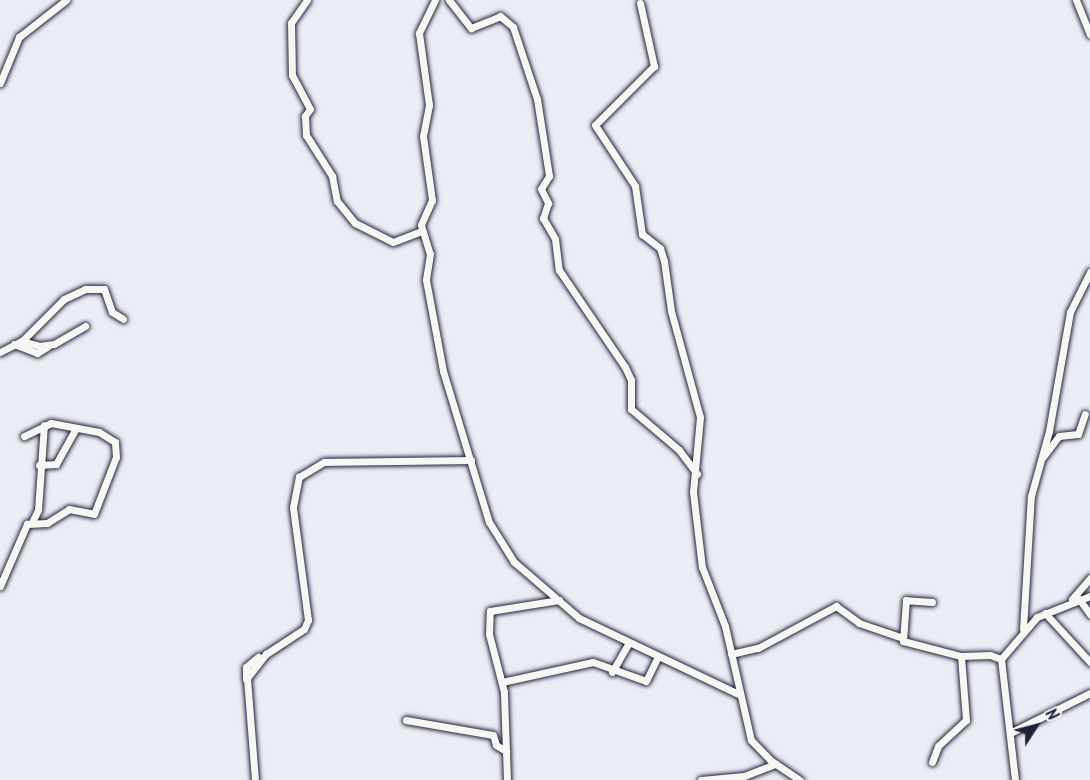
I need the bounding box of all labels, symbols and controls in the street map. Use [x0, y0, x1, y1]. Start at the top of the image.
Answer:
north arrow [1006, 696, 1066, 756]
text: N [1038, 704, 1064, 727]

